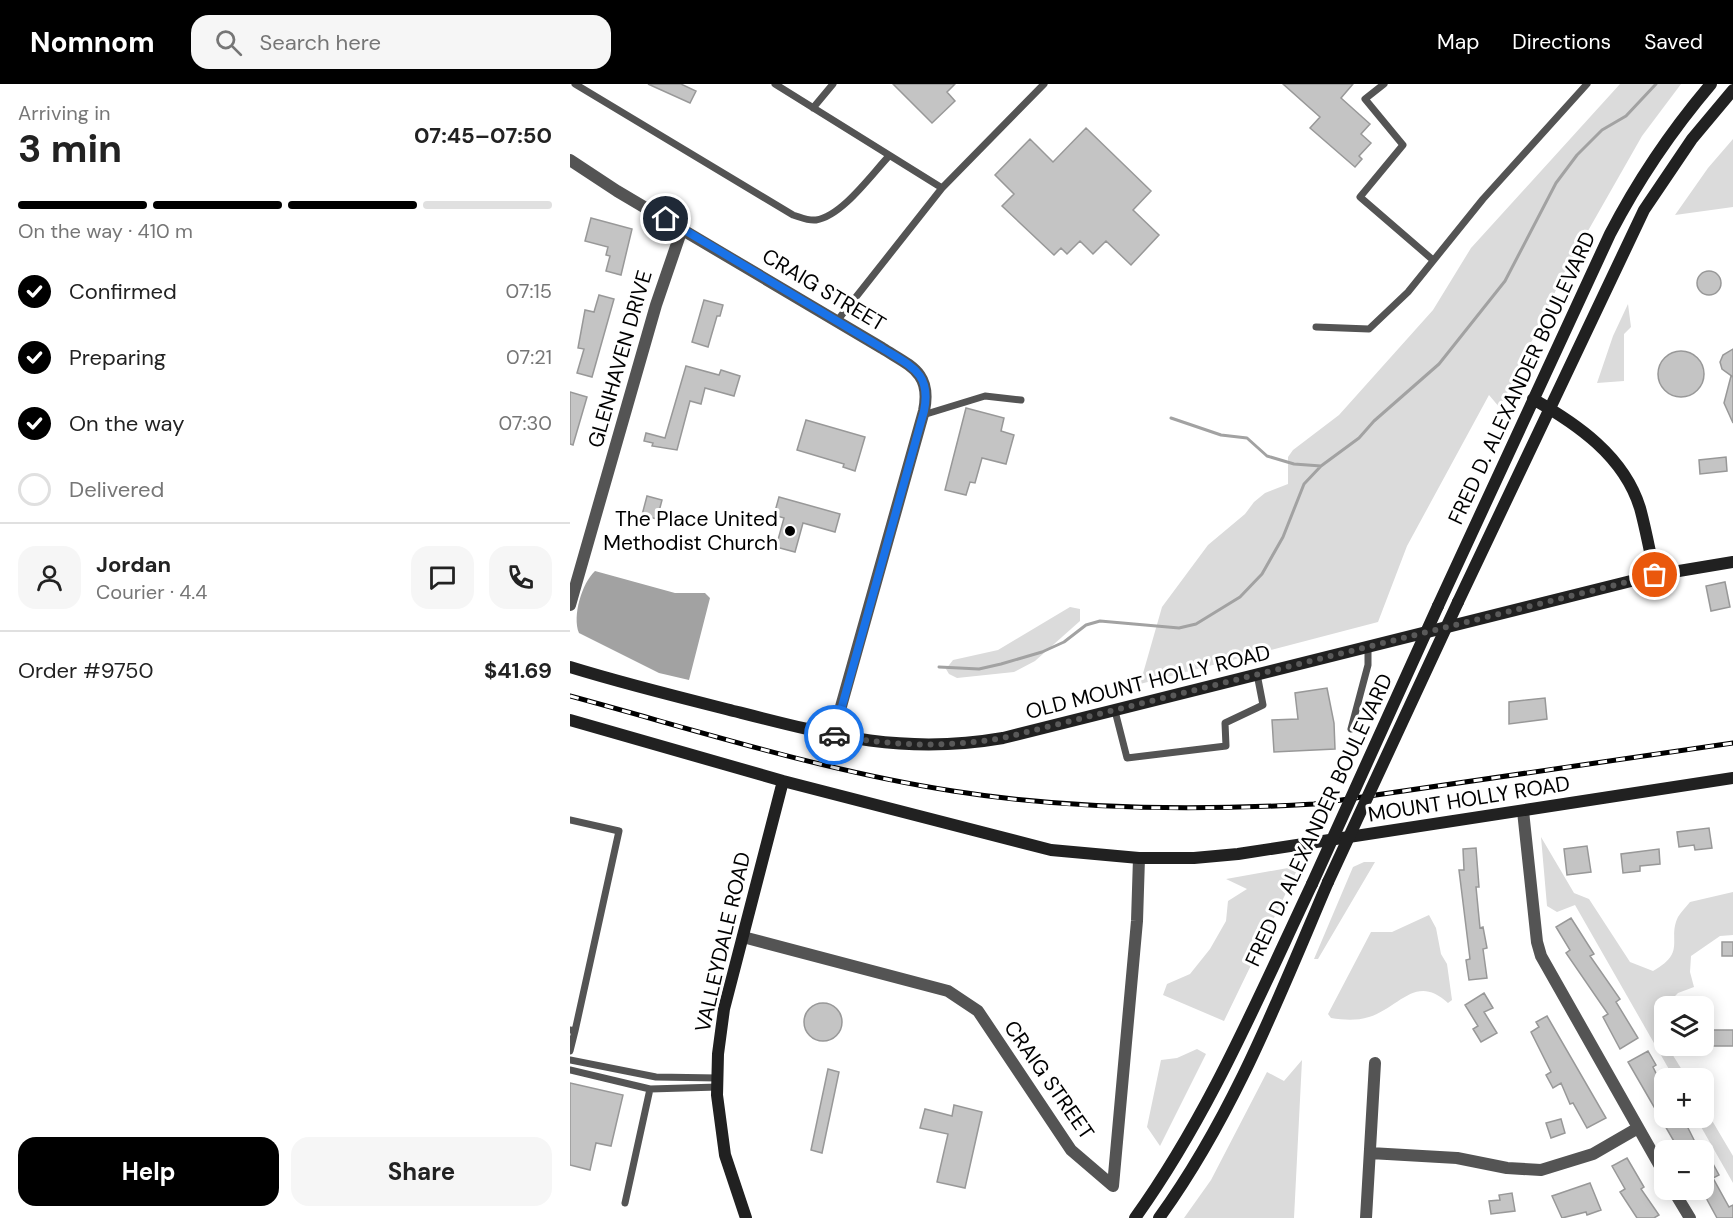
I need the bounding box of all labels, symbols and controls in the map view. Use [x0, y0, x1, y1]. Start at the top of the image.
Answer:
search box [191, 15, 611, 69]
text: Nomnom [30, 24, 155, 61]
icon: search [212, 26, 245, 59]
text: Search here [260, 28, 381, 57]
text: Map [1437, 28, 1479, 56]
text: Directions [1512, 28, 1611, 56]
text: Saved [1644, 28, 1703, 56]
text: Arriving in [18, 100, 110, 126]
text: 07:45–07:50 [414, 121, 552, 150]
text: 3 min [18, 123, 122, 174]
pin [640, 193, 691, 244]
icon: home [649, 202, 682, 235]
text: On the way · 410 m [18, 218, 193, 244]
street label: FRED D. ALEXANDER BOULEVARD [1442, 227, 1602, 529]
street label: CRAIG STREET [757, 242, 891, 338]
street label: GLENHAVEN DRIVE [581, 267, 659, 451]
icon: check [18, 275, 51, 308]
text: Confirmed [69, 277, 177, 306]
text: 07:15 [505, 278, 552, 304]
icon: check [18, 341, 51, 374]
text: Preparing [69, 343, 166, 372]
text: 07:21 [506, 344, 552, 370]
icon: check [18, 407, 51, 440]
text: On the way [69, 409, 184, 438]
text: 07:30 [498, 410, 552, 436]
text: Delivered [69, 475, 164, 504]
place label: The Place United Methodist Church [603, 505, 778, 557]
marker: The Place United Methodist Church [783, 524, 797, 538]
button: person [18, 546, 81, 609]
button: chat [411, 546, 474, 609]
button: phone [489, 546, 552, 609]
pin [1629, 549, 1680, 600]
text: Jordan [96, 550, 171, 579]
icon: bag [1638, 558, 1671, 591]
text: Courier · 4.4 [96, 579, 207, 605]
street label: OLD MOUNT HOLLY ROAD [1023, 638, 1273, 726]
text: Order #9750 [18, 656, 154, 685]
text: $41.69 [484, 656, 552, 685]
street label: FRED D. ALEXANDER BOULEVARD [1239, 669, 1399, 971]
courier [804, 705, 864, 765]
icon: car [818, 719, 851, 752]
street label: MOUNT HOLLY ROAD [1366, 769, 1572, 829]
street label: VALLEYDALE ROAD [689, 849, 757, 1035]
map controls [1654, 996, 1714, 1200]
button: layers [1654, 996, 1714, 1056]
street label: CRAIG STREET [998, 1015, 1101, 1145]
button: + [1654, 1068, 1714, 1128]
button: Help [18, 1137, 279, 1206]
button: Share [291, 1137, 552, 1206]
button: − [1654, 1140, 1714, 1200]

